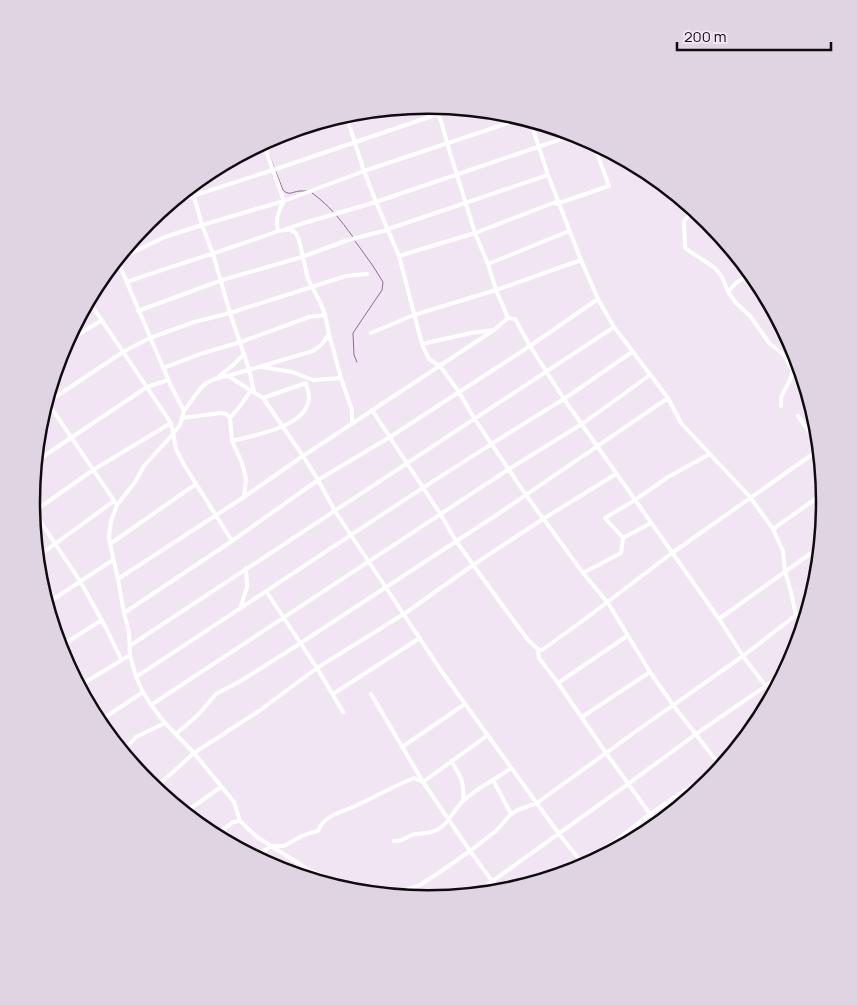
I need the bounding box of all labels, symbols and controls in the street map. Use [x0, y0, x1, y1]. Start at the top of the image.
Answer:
scale bar [677, 20, 831, 52]
text: 200 m [684, 26, 727, 47]

